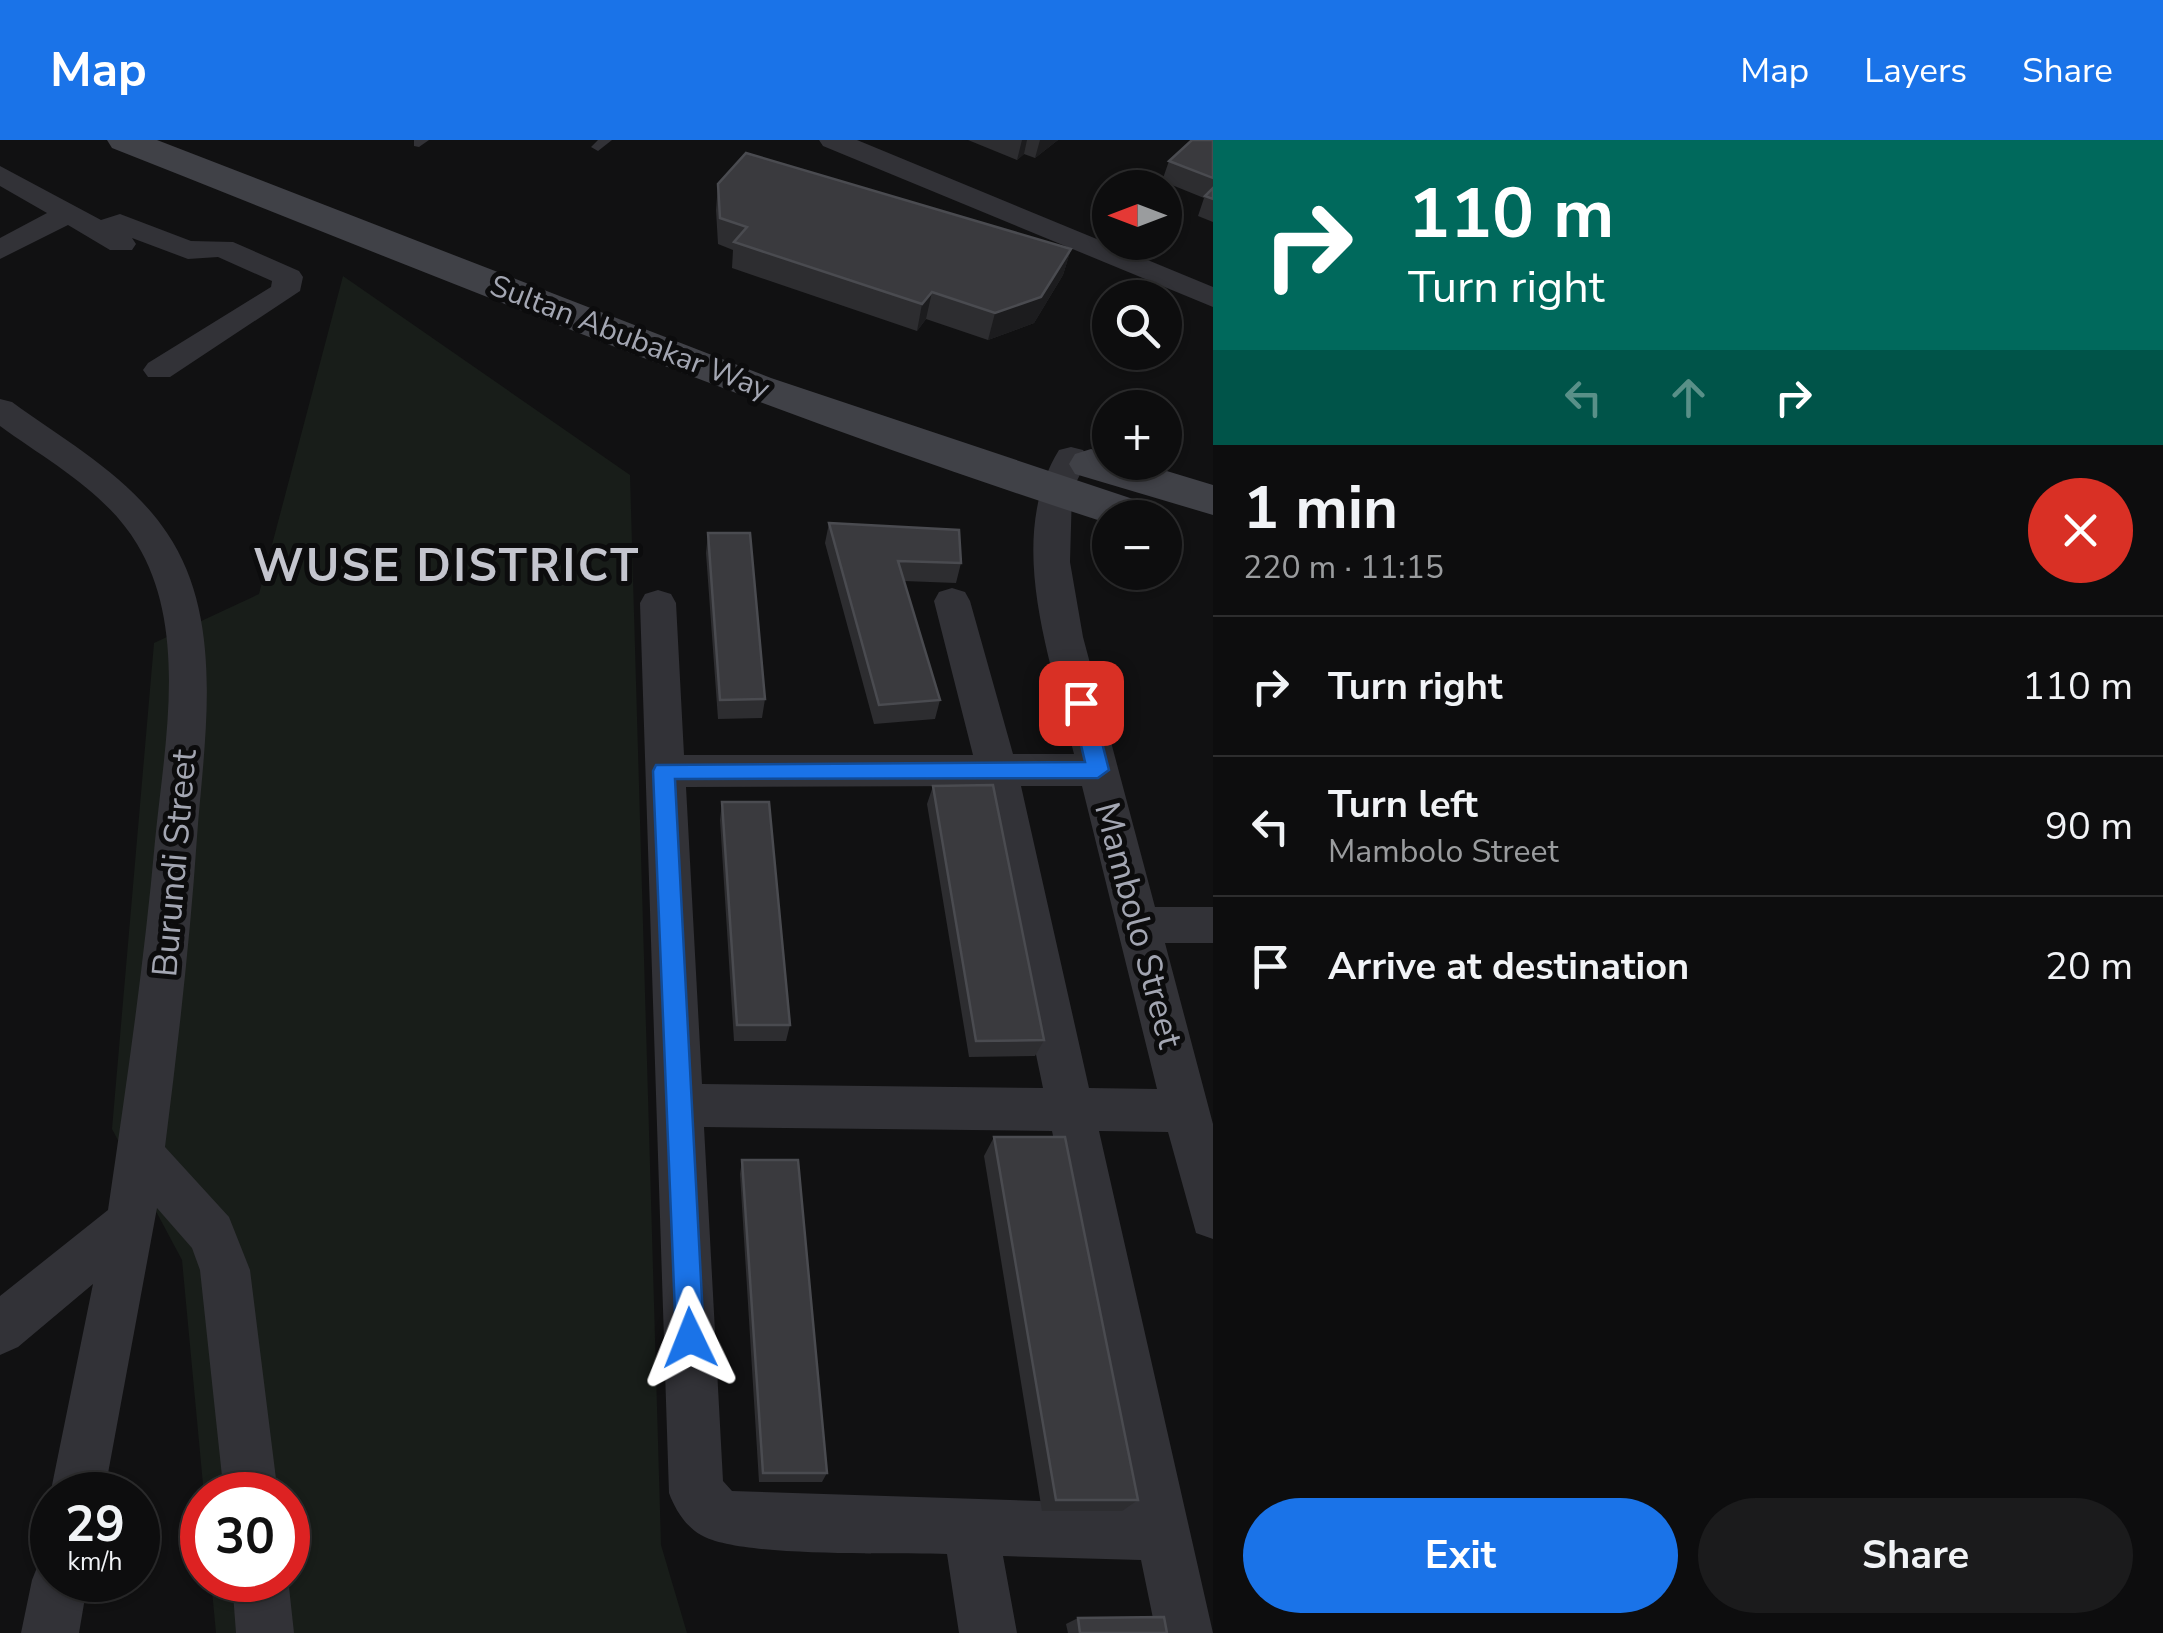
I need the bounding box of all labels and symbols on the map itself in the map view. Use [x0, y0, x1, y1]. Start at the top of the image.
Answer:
north arrow [1092, 170, 1182, 260]
street label: Sultan Abubakar Way [484, 265, 776, 410]
district label: WUSE DISTRICT [253, 536, 641, 597]
pin [1039, 661, 1124, 746]
street label: Burundi Street [141, 747, 208, 979]
street label: Mambolo Street [1083, 797, 1194, 1054]
position arrow [638, 1286, 742, 1390]
speed limit sign: 30 [180, 1472, 310, 1602]

